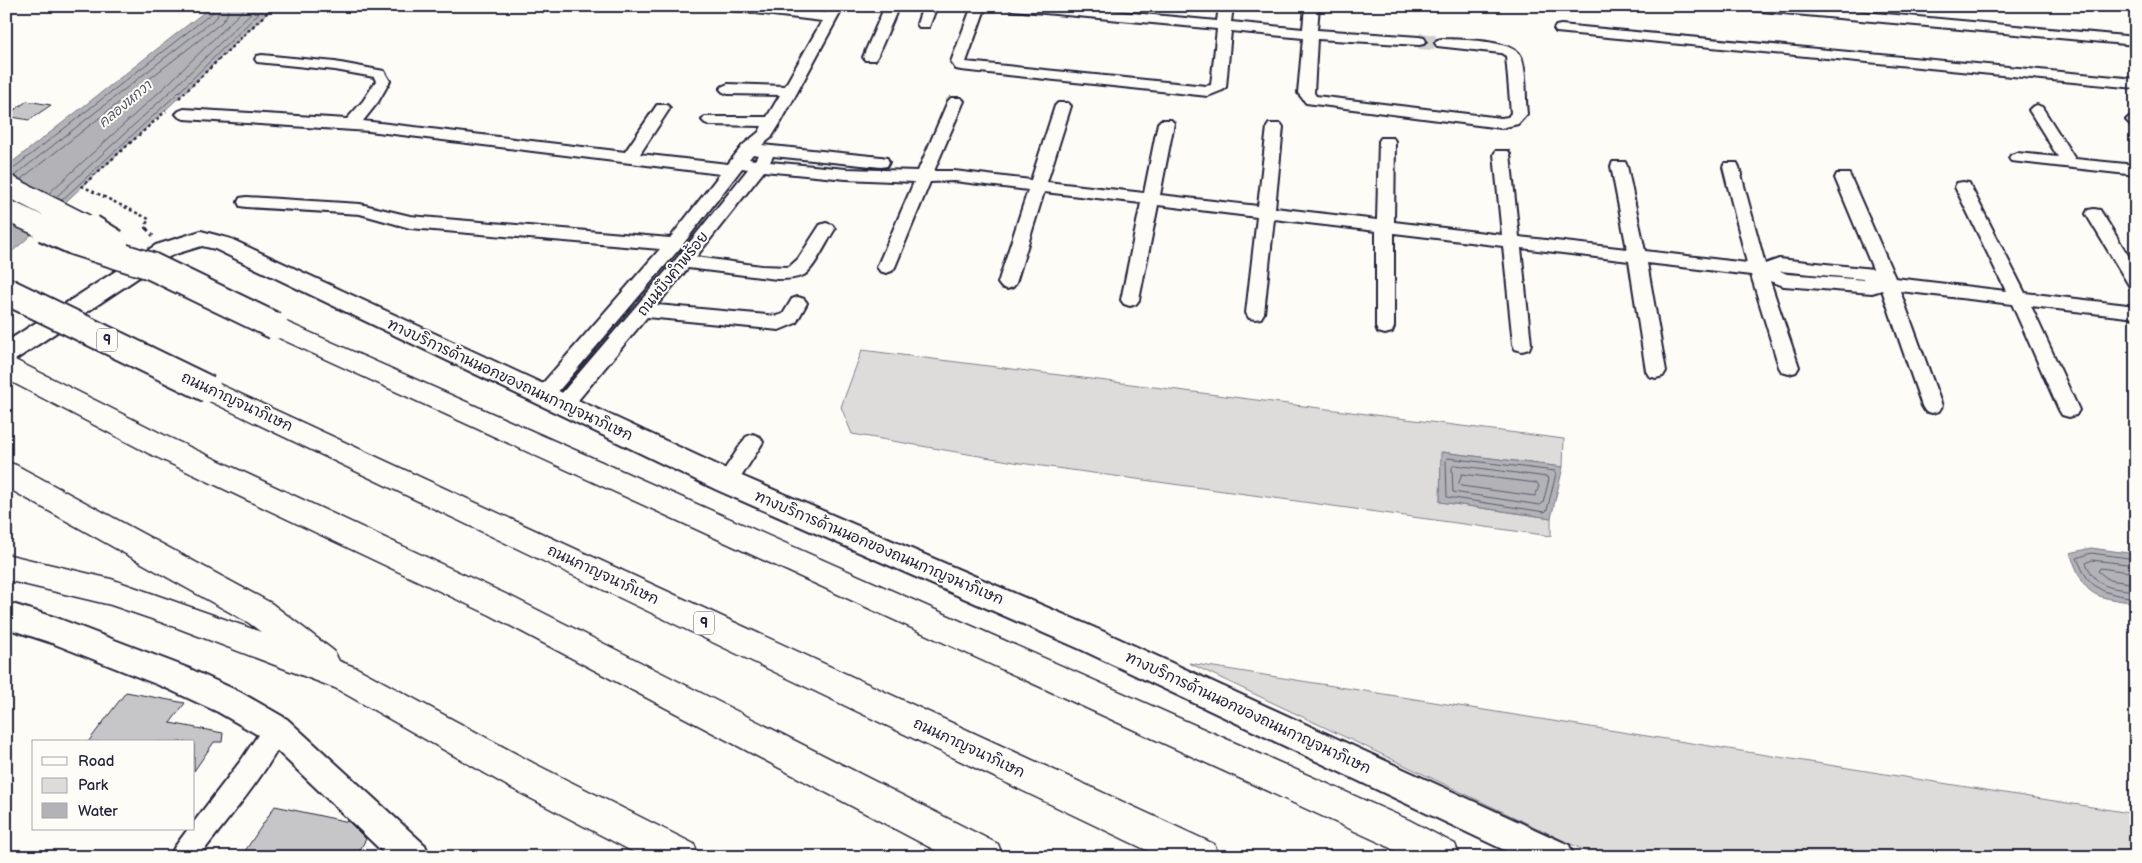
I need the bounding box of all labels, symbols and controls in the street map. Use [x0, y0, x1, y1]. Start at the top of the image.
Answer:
water label: คลองหกวา [95, 76, 156, 131]
street label: ถนนบึงคำพร้อย [632, 227, 713, 320]
street label: ทางบริการด้านนอกของถนนกาญจนาภิเษก [384, 314, 636, 445]
road number: 9 [97, 328, 117, 352]
street label: ถนนกาญจนาภิเษก [178, 368, 296, 436]
street label: ทางบริการด้านนอกของถนนกาญจนาภิเษก [752, 486, 1007, 609]
street label: ถนนกาญจนาภิเษก [544, 541, 662, 609]
road number: 9 [694, 612, 714, 634]
street label: ทางบริการด้านนอกของถนนกาญจนาภิเษก [1122, 647, 1374, 778]
street label: ถนนกาญจนาภิเษก [910, 714, 1028, 782]
legend [32, 740, 195, 830]
text: Road [78, 752, 114, 771]
text: Park [78, 776, 109, 795]
text: Water [78, 802, 118, 821]

